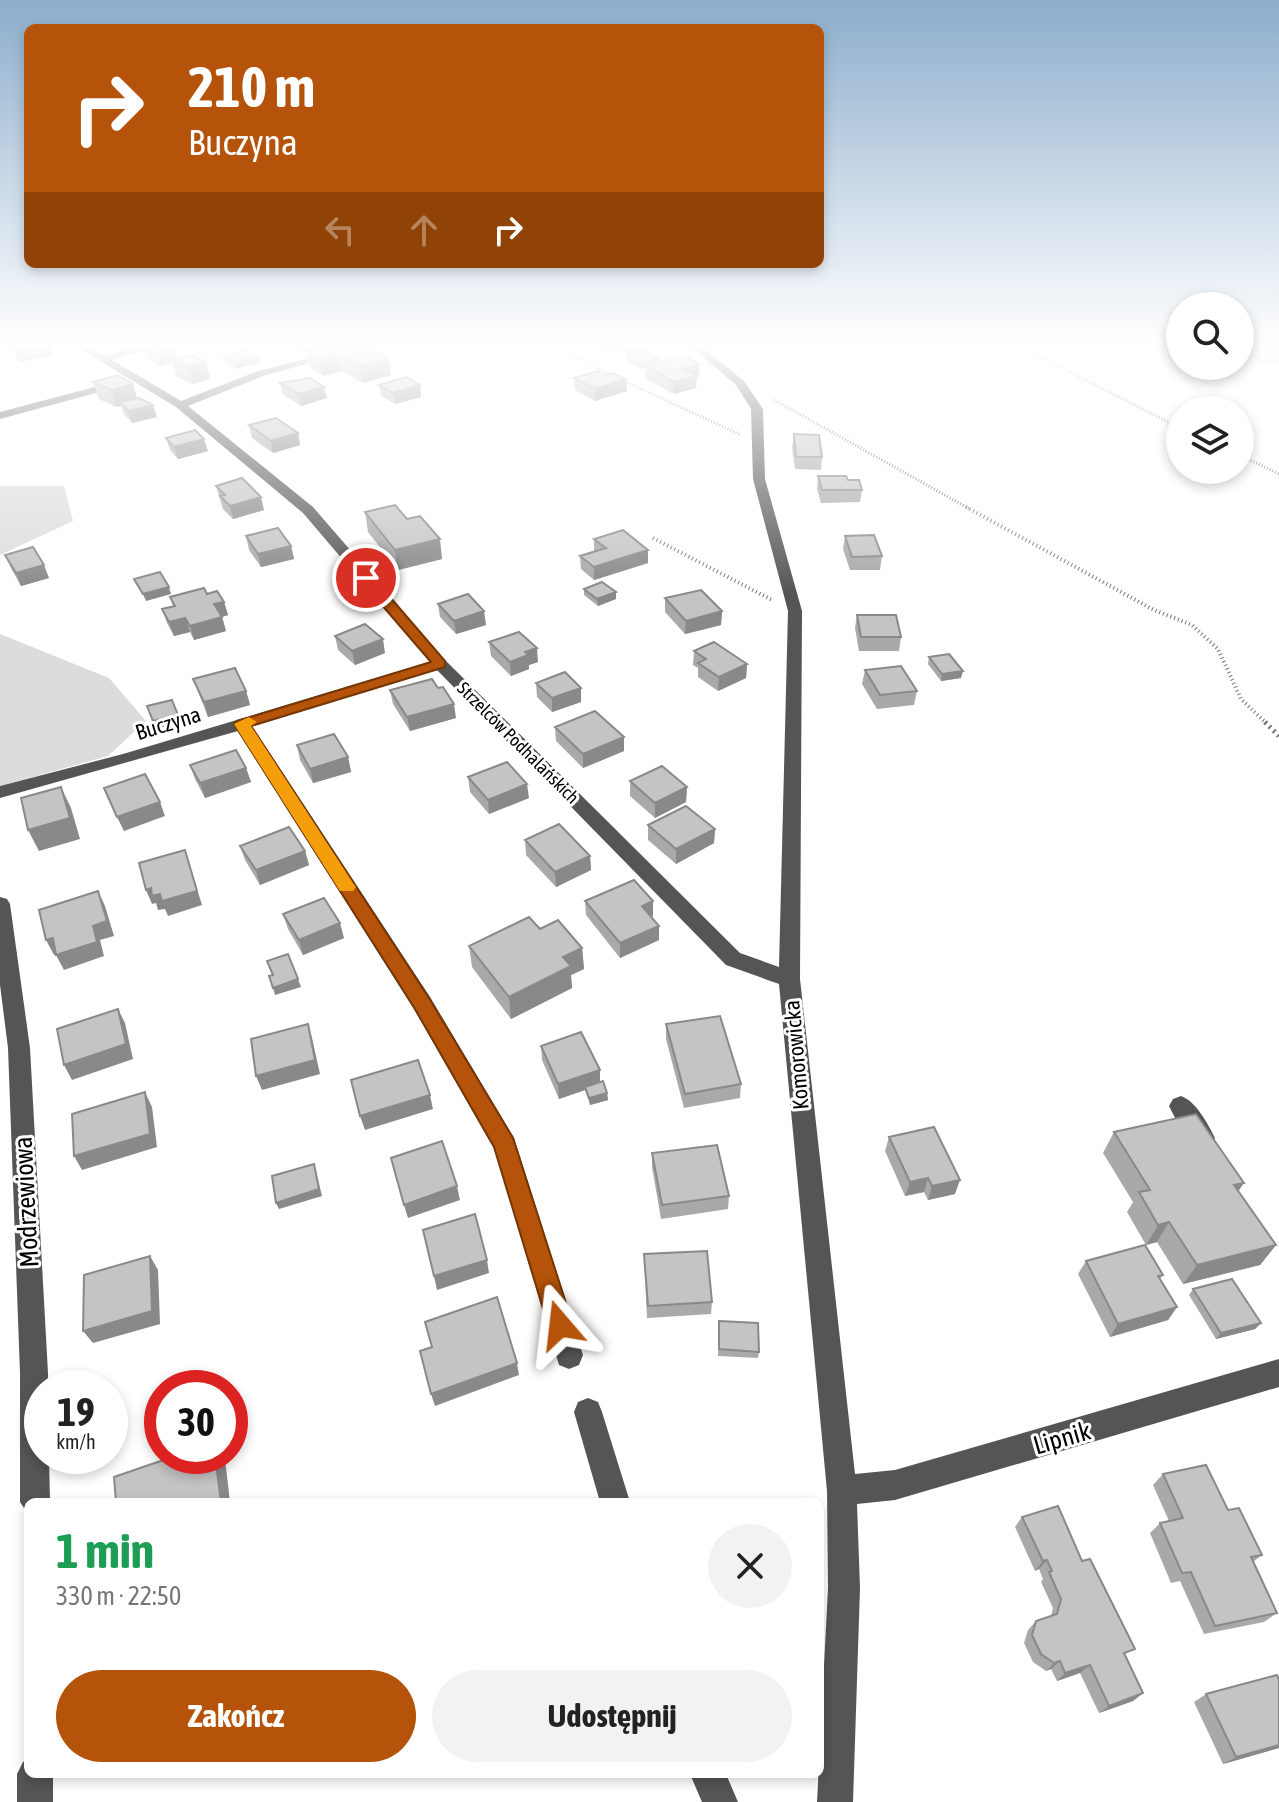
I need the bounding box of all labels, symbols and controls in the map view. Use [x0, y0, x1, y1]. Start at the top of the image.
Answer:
text: 210 m [188, 55, 315, 119]
icon: right [56, 56, 160, 160]
text: Buczyna [188, 121, 298, 163]
icon: left [318, 208, 362, 252]
icon: ahead [402, 208, 446, 252]
icon: right [486, 208, 530, 252]
map controls [1166, 292, 1254, 484]
button: search [1166, 292, 1254, 380]
button: layers [1166, 396, 1254, 484]
pin [332, 544, 400, 612]
icon: arrive [344, 556, 388, 600]
street label: Strzelców Podhalańskich [453, 678, 583, 808]
street label: Buczyna [132, 701, 204, 745]
street label: Komorowicka [778, 999, 814, 1111]
street label: Modrzewiowa [8, 1136, 44, 1268]
position arrow [518, 1283, 602, 1367]
speed limit sign: 30 [144, 1370, 248, 1474]
text: 19 [57, 1389, 95, 1434]
street label: Lipnik [1030, 1416, 1094, 1460]
text: km/h [56, 1430, 96, 1453]
text: 1 min [56, 1523, 154, 1578]
button: close [708, 1524, 792, 1608]
text: 330 m · 22:50 [56, 1581, 181, 1611]
button: Zakończ [56, 1670, 416, 1762]
button: Udostępnij [432, 1670, 792, 1762]

